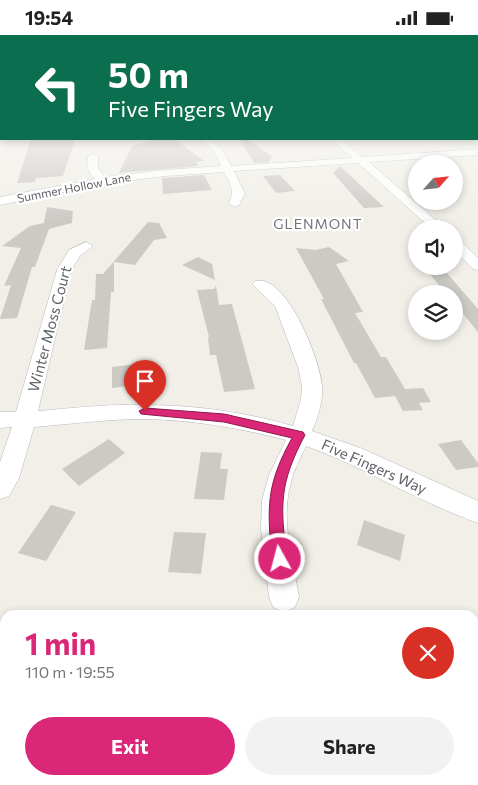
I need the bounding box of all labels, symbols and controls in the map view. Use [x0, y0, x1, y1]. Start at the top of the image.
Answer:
text: 19:54 [25, 6, 73, 29]
text: 50 m [108, 52, 189, 95]
icon: left [25, 55, 90, 120]
text: Five Fingers Way [108, 95, 274, 122]
north arrow [408, 155, 462, 210]
map controls [408, 155, 463, 340]
street label: Summer Hollow Lane [16, 169, 132, 205]
district label: GLENMONT [273, 215, 363, 232]
button: sound [408, 220, 463, 275]
street label: Winter Moss Court [24, 264, 75, 394]
button: layers [408, 285, 463, 340]
pin [124, 360, 166, 411]
icon: arrive [131, 367, 159, 395]
street label: Five Fingers Way [319, 435, 430, 497]
position arrow [253, 532, 305, 584]
text: 1 min [25, 624, 96, 661]
button: close [402, 627, 454, 679]
text: 110 m · 19:55 [25, 662, 115, 681]
button: Exit [25, 717, 235, 775]
button: Share [245, 717, 454, 775]

